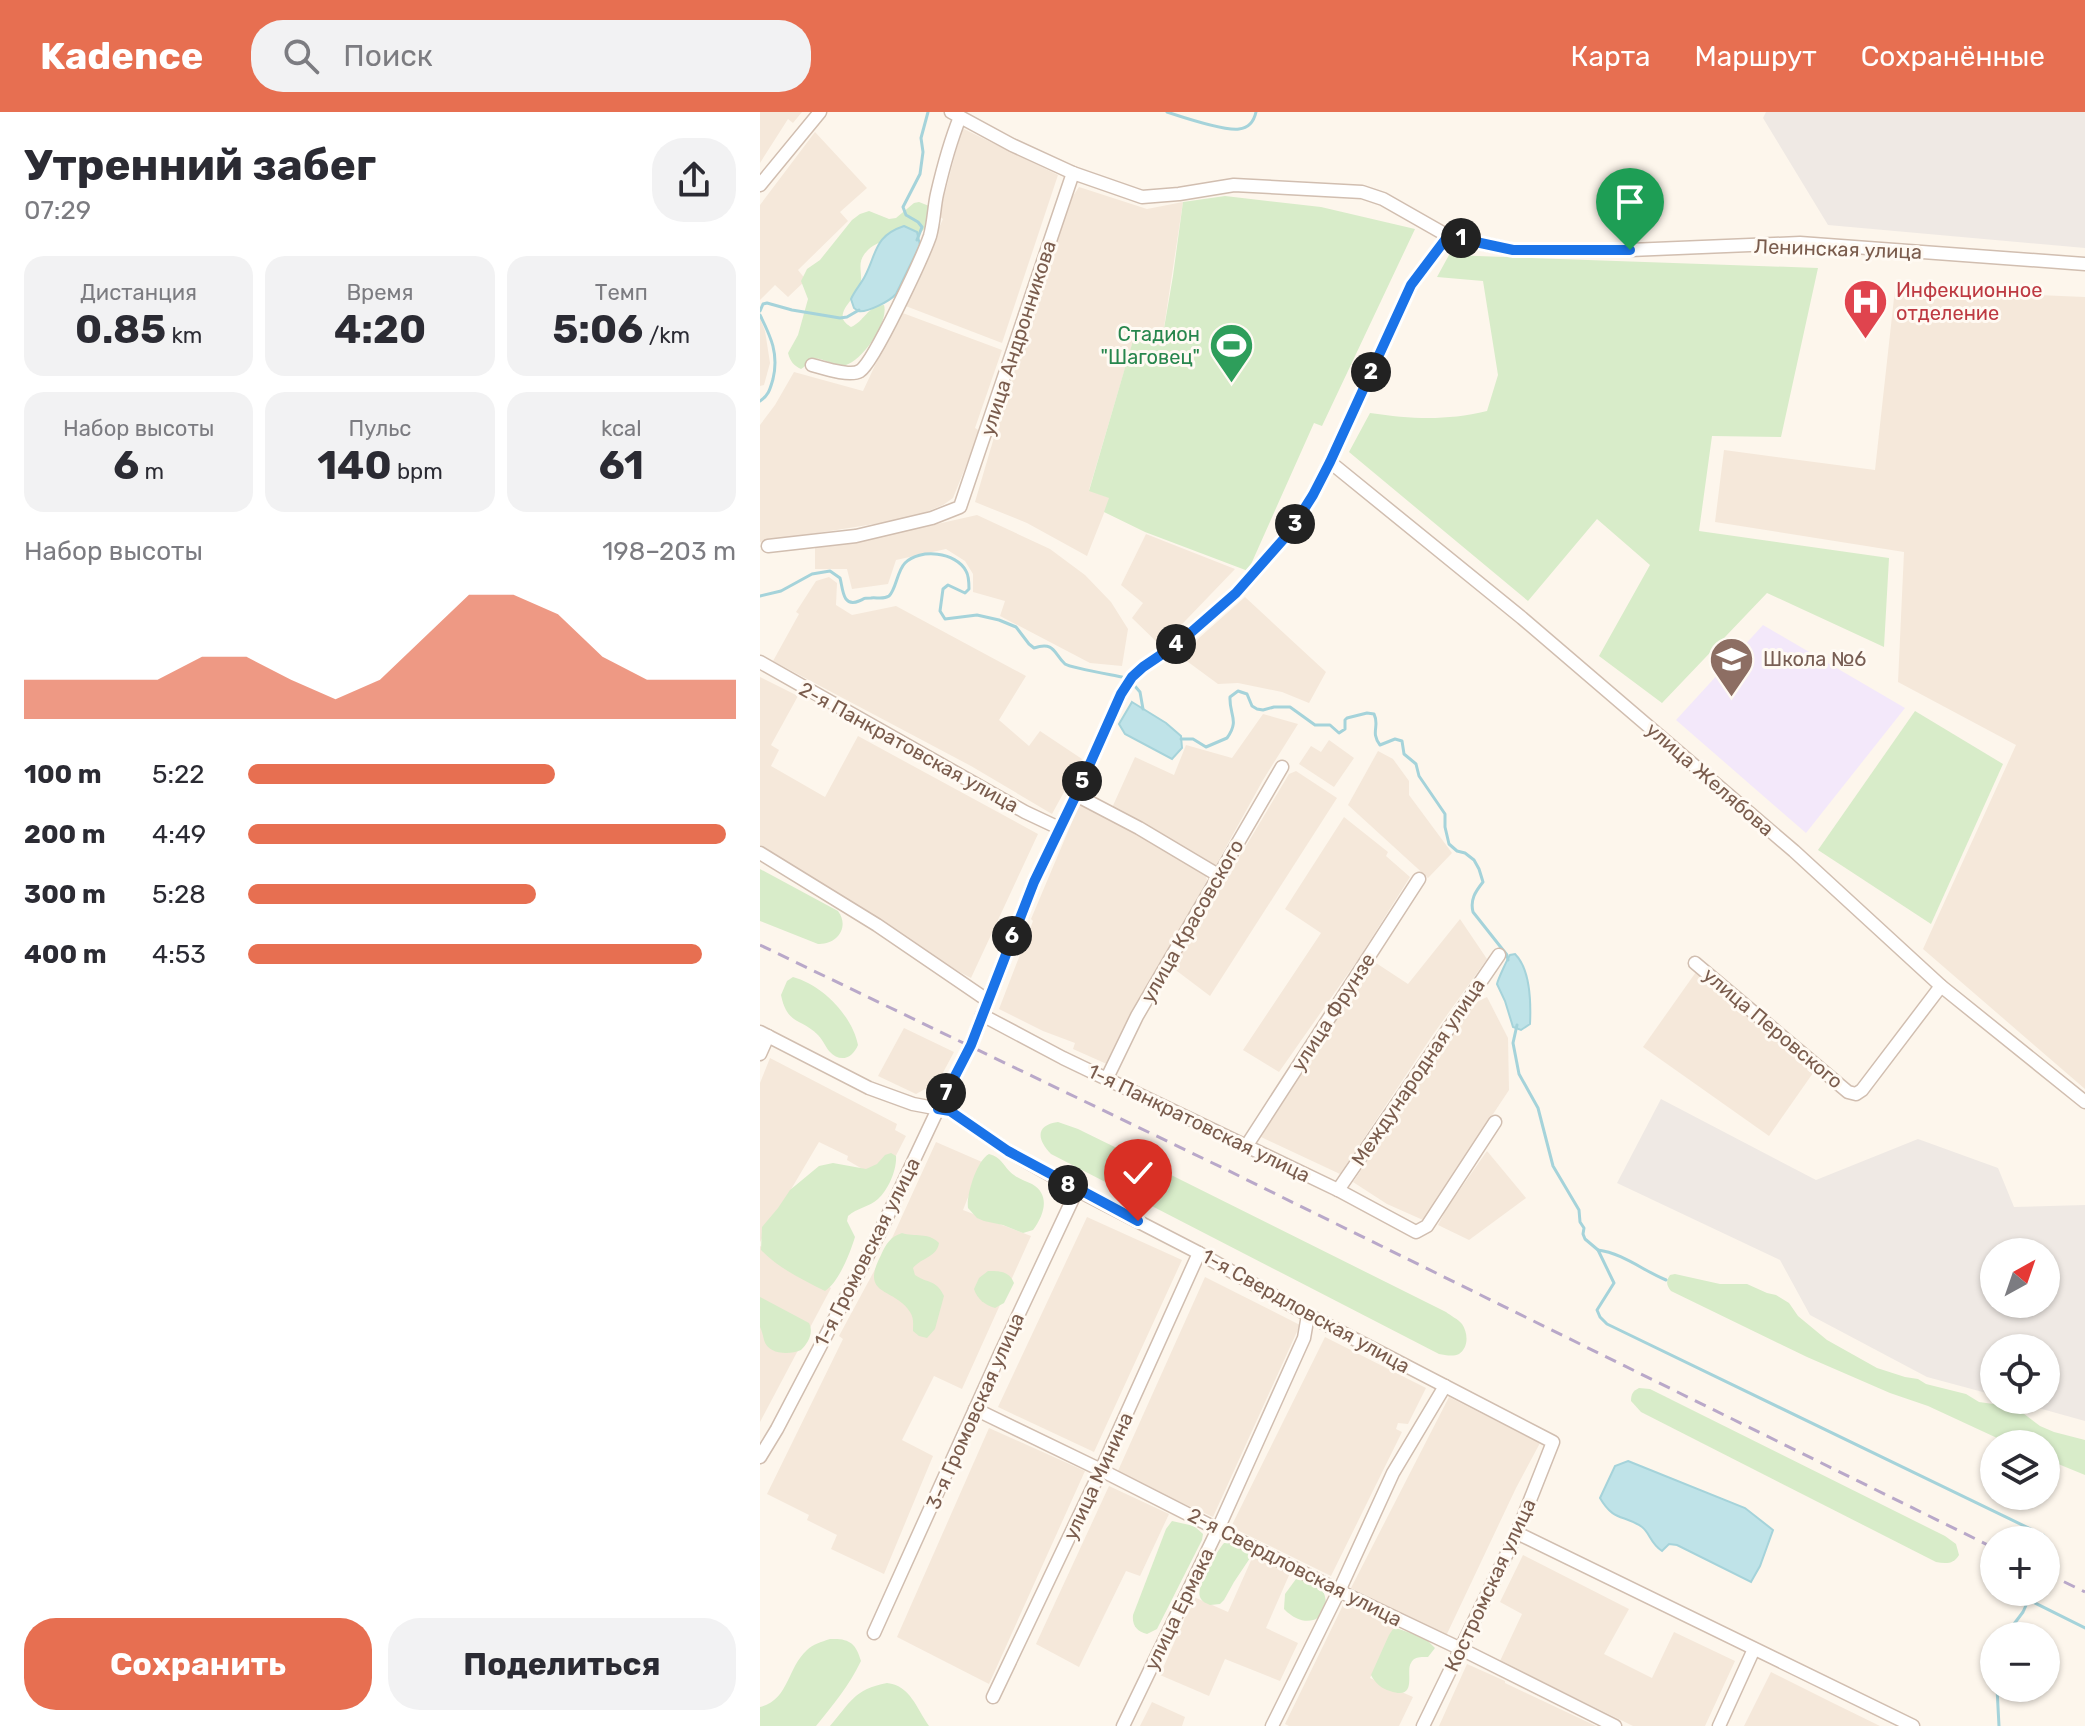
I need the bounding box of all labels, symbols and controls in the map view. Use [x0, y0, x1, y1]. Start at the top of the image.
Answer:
search box [251, 20, 811, 92]
text: Kadence [40, 33, 203, 79]
icon: search [279, 34, 323, 78]
text: Поиск [343, 38, 433, 74]
text: Карта [1571, 40, 1650, 73]
text: Маршрут [1694, 40, 1817, 73]
text: Сохранённые [1861, 40, 2045, 73]
button: share [652, 138, 736, 222]
text: Утренний забег [24, 139, 376, 191]
pin [1596, 168, 1664, 250]
icon: arrive [1608, 180, 1652, 224]
text: 07:29 [24, 195, 91, 226]
pin: 1 [1441, 218, 1481, 258]
text: 1 [1456, 224, 1466, 251]
street label: Ленинская улица [1754, 234, 1922, 264]
street label: улица Андронникова [975, 237, 1061, 439]
hospital icon: Инфекционное отделение [1841, 277, 1889, 340]
place label: Инфекционное отделение [1896, 278, 2042, 325]
text: Дистанция [80, 279, 197, 306]
text: Время [346, 279, 414, 306]
text: Темп [595, 279, 648, 306]
text: 0.85 [75, 306, 166, 353]
text: 4:20 [334, 306, 426, 353]
text: 5:06 [552, 306, 643, 353]
sports icon: Стадион "Шаговец" [1207, 321, 1255, 384]
text: km [166, 322, 202, 349]
text: /km [643, 322, 690, 349]
place label: Стадион "Шаговец" [1101, 322, 1200, 369]
pin: 2 [1351, 352, 1391, 392]
text: 2 [1364, 358, 1378, 385]
text: Набор высоты [63, 415, 214, 442]
text: Пульс [348, 415, 412, 442]
text: kcal [601, 415, 642, 442]
text: 6 [113, 442, 139, 489]
text: 140 [317, 442, 392, 489]
text: 61 [599, 442, 644, 489]
text: m [139, 458, 164, 485]
text: bpm [392, 458, 443, 485]
pin: 3 [1275, 504, 1315, 544]
text: 3 [1288, 510, 1302, 537]
text: Набор высоты [24, 536, 203, 567]
text: 198–203 m [602, 536, 736, 567]
pin: 4 [1156, 624, 1196, 664]
text: 4 [1168, 630, 1184, 657]
school or university icon: Школа №6 [1708, 635, 1756, 698]
place label: Школа №6 [1763, 647, 1866, 671]
street label: 2-я Панкратовская улица [795, 677, 1023, 817]
street label: улица Желябова [1641, 717, 1779, 841]
text: 100 m [24, 759, 102, 790]
text: 5:22 [152, 759, 205, 790]
pin: 5 [1062, 761, 1102, 801]
text: 5 [1075, 767, 1089, 794]
text: 200 m [24, 819, 106, 850]
text: 4:49 [152, 819, 206, 850]
street label: улица Красовского [1135, 835, 1249, 1007]
text: 300 m [24, 879, 106, 910]
text: 5:28 [152, 879, 206, 910]
pin: 6 [992, 916, 1032, 956]
text: 6 [1005, 922, 1019, 949]
text: 400 m [24, 939, 106, 970]
text: 4:53 [152, 939, 206, 970]
street label: улица Фрунзе [1286, 949, 1380, 1075]
street label: улица Перовского [1698, 963, 1848, 1093]
street label: Международная улица [1346, 974, 1490, 1170]
street label: 1-я Панкратовская улица [1084, 1059, 1314, 1187]
pin: 7 [926, 1073, 966, 1113]
text: 7 [940, 1079, 952, 1106]
pin [1104, 1139, 1172, 1221]
icon: check [1116, 1151, 1160, 1195]
street label: 1-я Громовская улица [809, 1154, 925, 1350]
pin: 8 [1048, 1165, 1088, 1205]
text: 8 [1061, 1171, 1075, 1198]
north arrow [1980, 1238, 2060, 1318]
map controls [1980, 1238, 2060, 1702]
street label: 1-я Свердловская улица [1198, 1244, 1414, 1378]
street label: 3-я Громовская улица [921, 1309, 1029, 1513]
button: locate [1980, 1334, 2060, 1414]
street label: улица Минина [1058, 1408, 1138, 1544]
button: layers [1980, 1430, 2060, 1510]
street label: Костромская улица [1439, 1495, 1541, 1675]
street label: 2-я Свердловская улица [1184, 1503, 1406, 1631]
button: + [1980, 1526, 2060, 1606]
street label: улица Ермака [1139, 1544, 1219, 1674]
button: Сохранить [24, 1618, 372, 1710]
button: Поделиться [388, 1618, 736, 1710]
button: − [1980, 1622, 2060, 1702]

